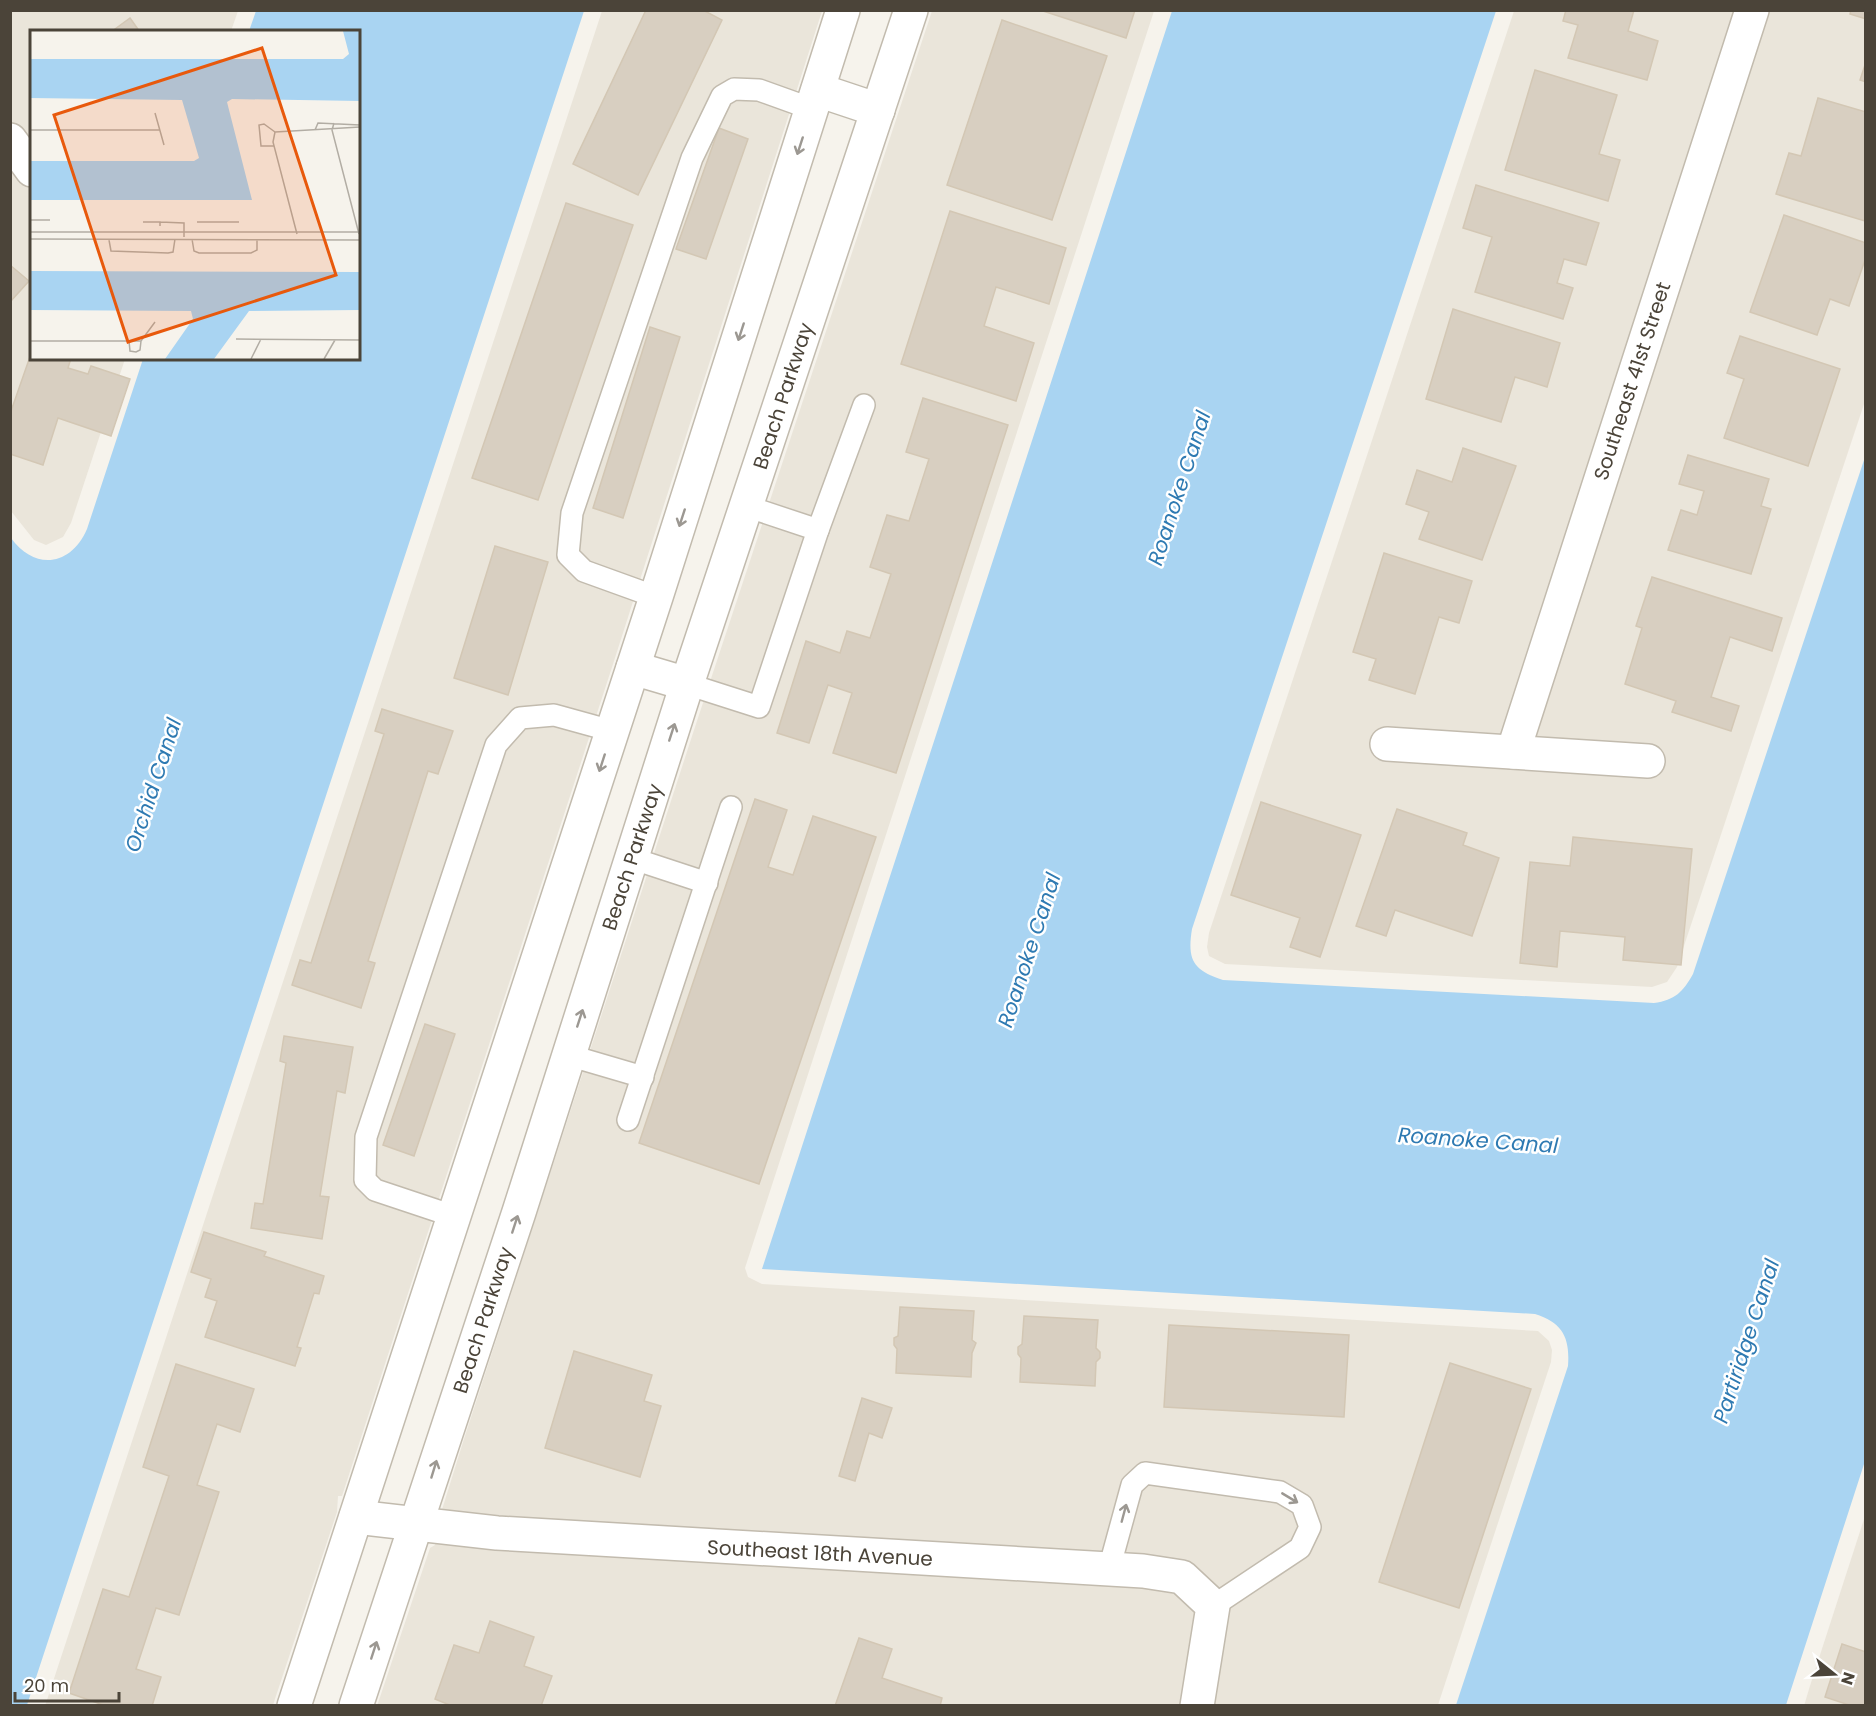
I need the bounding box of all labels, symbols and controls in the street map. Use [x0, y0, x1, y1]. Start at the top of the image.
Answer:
inset map [30, 30, 360, 360]
one-way arrow [794, 136, 805, 155]
street label: Southeast 41st Street [1587, 278, 1677, 484]
street label: Beach Parkway [746, 319, 820, 473]
one-way arrow [735, 322, 746, 341]
water label: Roanoke Canal [1140, 406, 1218, 569]
one-way arrow [675, 508, 686, 527]
water label: Orchid Canal [118, 713, 189, 856]
one-way arrow [667, 723, 678, 742]
one-way arrow [595, 753, 606, 772]
street label: Beach Parkway [595, 780, 669, 934]
water label: Roanoke Canal [990, 868, 1068, 1031]
one-way arrow [576, 1009, 587, 1028]
water label: Roanoke Canal [1397, 1120, 1560, 1160]
one-way arrow [510, 1215, 521, 1234]
street label: Beach Parkway [446, 1243, 520, 1397]
water label: Partiridge Canal [1706, 1254, 1786, 1427]
one-way arrow [429, 1460, 440, 1479]
one-way arrow [1281, 1492, 1298, 1504]
one-way arrow [1119, 1504, 1130, 1523]
street label: Southeast 18th Avenue [706, 1533, 934, 1573]
one-way arrow [369, 1641, 380, 1660]
north arrow [1804, 1644, 1864, 1704]
scale bar [15, 1665, 118, 1703]
text: N [1835, 1669, 1861, 1688]
text: 20 m [24, 1673, 69, 1698]

